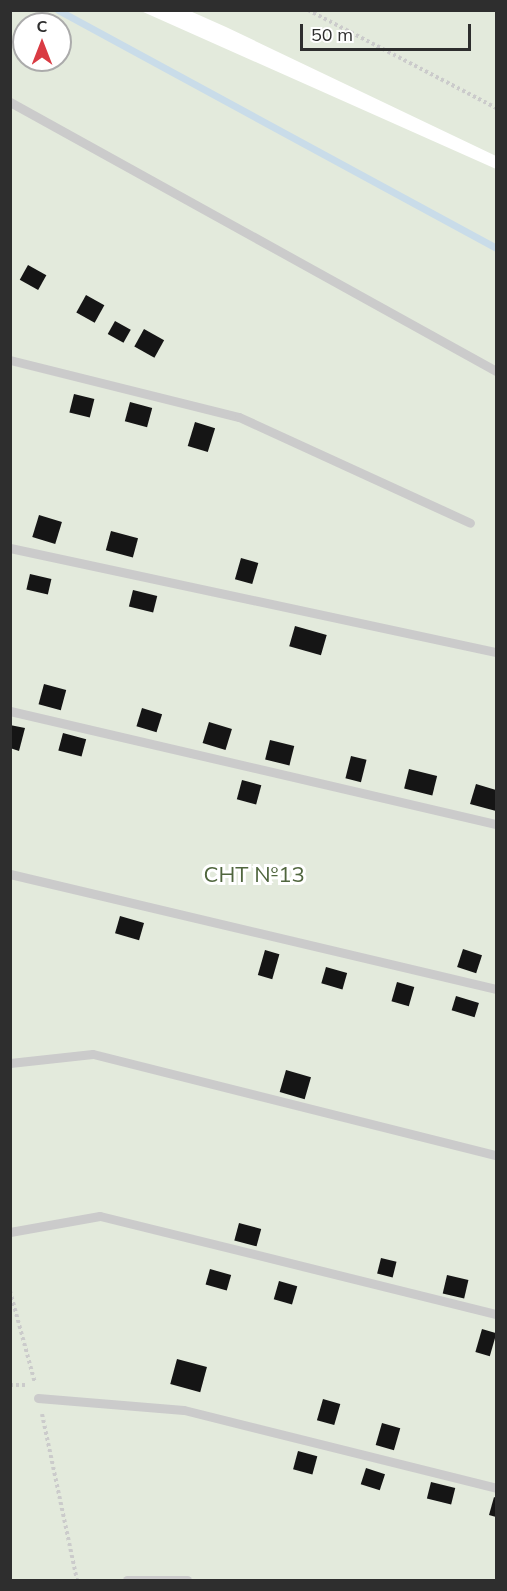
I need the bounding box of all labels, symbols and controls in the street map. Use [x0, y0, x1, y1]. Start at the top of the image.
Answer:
north arrow [12, 12, 72, 72]
scale bar [303, 12, 474, 50]
text: С [37, 16, 47, 36]
text: 50 m [311, 23, 353, 46]
park label: СНТ №13 [203, 862, 305, 888]

